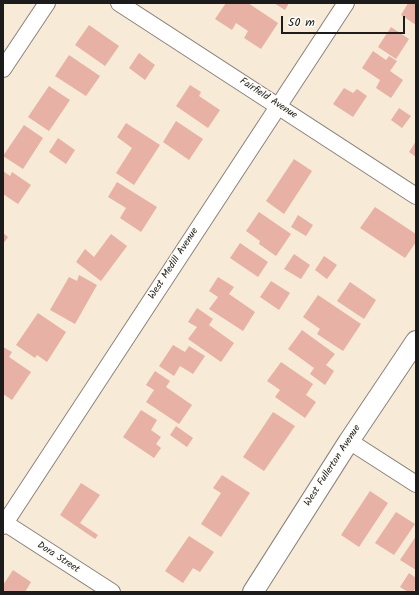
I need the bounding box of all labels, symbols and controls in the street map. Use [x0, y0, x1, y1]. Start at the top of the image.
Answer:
scale bar [283, 8, 407, 34]
text: 50 m [288, 13, 315, 32]
street label: Fairfield Avenue [237, 76, 299, 122]
street label: West Medill Avenue [146, 226, 202, 302]
street label: West Fullerton Avenue [302, 423, 364, 509]
street label: Dora Street [34, 540, 82, 576]

